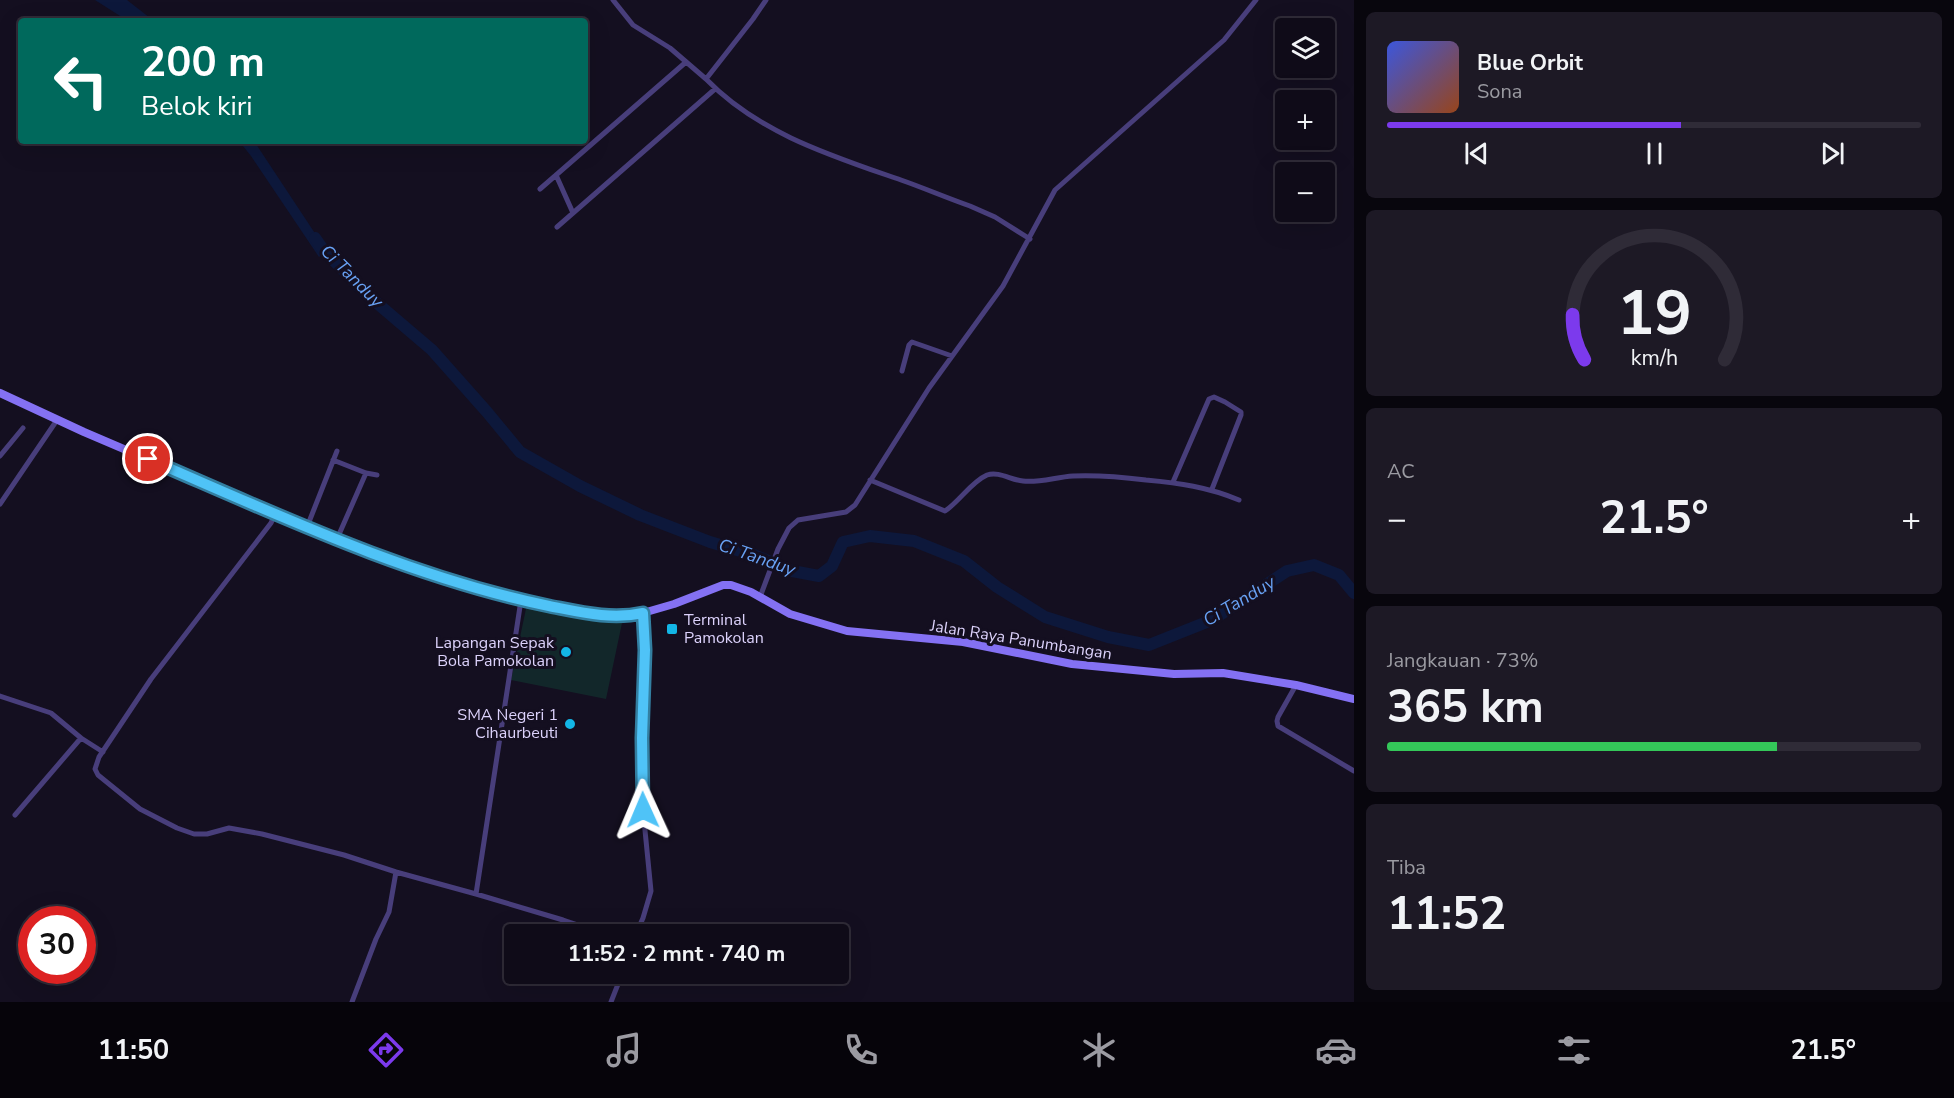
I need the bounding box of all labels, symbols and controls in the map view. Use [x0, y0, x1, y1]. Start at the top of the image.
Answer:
map controls [1275, 18, 1335, 222]
button: layers [1275, 18, 1335, 78]
text: 200 m [141, 34, 265, 91]
icon: left [42, 42, 120, 120]
text: Blue Orbit [1477, 48, 1583, 78]
text: Sona [1477, 78, 1522, 105]
text: Belok kiri [141, 88, 253, 125]
button: + [1275, 90, 1335, 150]
icon: previous [1460, 137, 1493, 170]
icon: pause [1638, 137, 1671, 170]
icon: next [1816, 137, 1849, 170]
button: − [1275, 162, 1335, 222]
water label: Ci Tanduy [315, 239, 389, 313]
text: 19 [1617, 271, 1691, 356]
text: km/h [1630, 343, 1678, 373]
pin [122, 433, 173, 484]
icon: arrive [131, 442, 164, 475]
text: AC [1387, 458, 1415, 485]
text: 21.5° [1599, 488, 1709, 549]
text: − [1387, 497, 1407, 542]
text: + [1901, 497, 1921, 542]
water label: Ci Tanduy [715, 533, 799, 582]
water label: Ci Tanduy [1199, 570, 1280, 632]
place label: Terminal Pamokolan [684, 609, 764, 649]
street label: Jalan Raya Panumbangan [928, 615, 1113, 665]
marker: Terminal Pamokolan [665, 622, 679, 636]
place label: Lapangan Sepak Bola Pamokolan [435, 632, 555, 672]
marker: Lapangan Sepak Bola Pamokolan [559, 645, 573, 659]
text: Jangkauan · 73% [1387, 647, 1538, 674]
text: 365 km [1387, 677, 1544, 738]
place label: SMA Negeri 1 Cihaurbeuti [457, 704, 558, 744]
marker: SMA Negeri 1 Cihaurbeuti [563, 717, 577, 731]
position arrow [611, 778, 675, 842]
text: Tiba [1387, 854, 1426, 881]
text: 11:52 [1387, 884, 1506, 945]
speed limit sign: 30 [18, 906, 96, 984]
text: 11:52 · 2 mnt · 740 m [568, 939, 785, 969]
icon: directions [365, 1029, 407, 1071]
icon: music [603, 1029, 645, 1071]
icon: phone [840, 1029, 882, 1071]
icon: climate [1078, 1029, 1120, 1071]
icon: car [1315, 1029, 1357, 1071]
icon: filters [1553, 1029, 1595, 1071]
text: 11:50 [98, 1032, 169, 1069]
text: 21.5° [1791, 1032, 1856, 1069]

